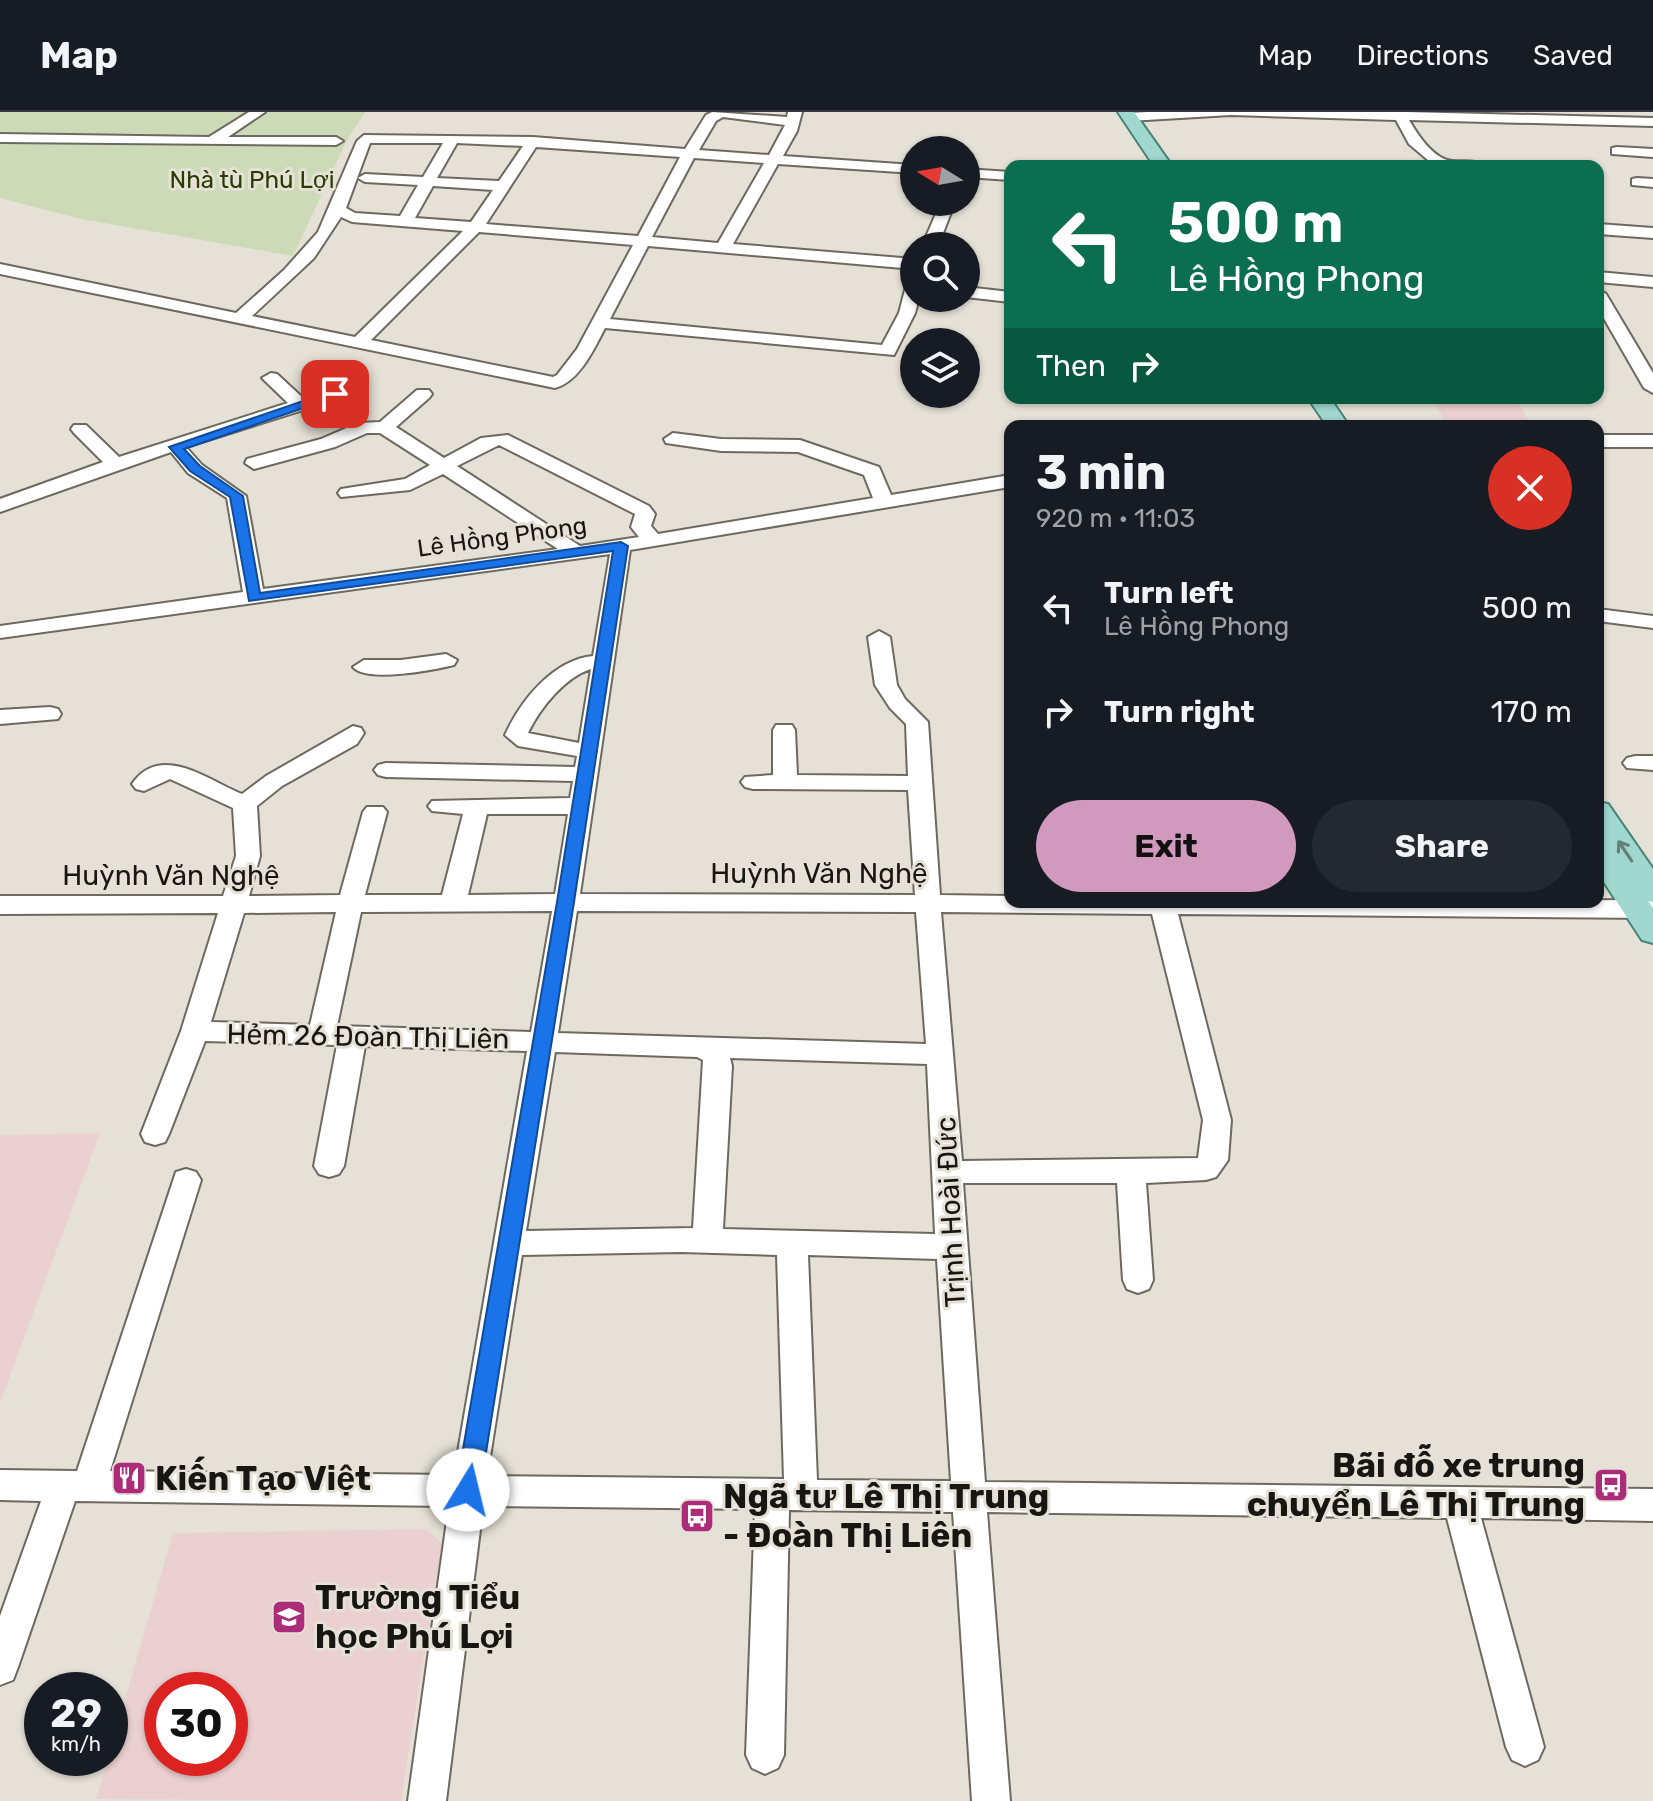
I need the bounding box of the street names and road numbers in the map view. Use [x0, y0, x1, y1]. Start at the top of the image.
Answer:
street label: Lê Hồng Phong [415, 509, 589, 563]
street label: Huỳnh Văn Nghệ [710, 857, 928, 890]
street label: Huỳnh Văn Nghệ [62, 859, 280, 892]
street label: Hẻm 26 Đoàn Thị Liên [226, 1018, 510, 1055]
street label: Trịnh Hoài Đức [929, 1116, 972, 1308]

